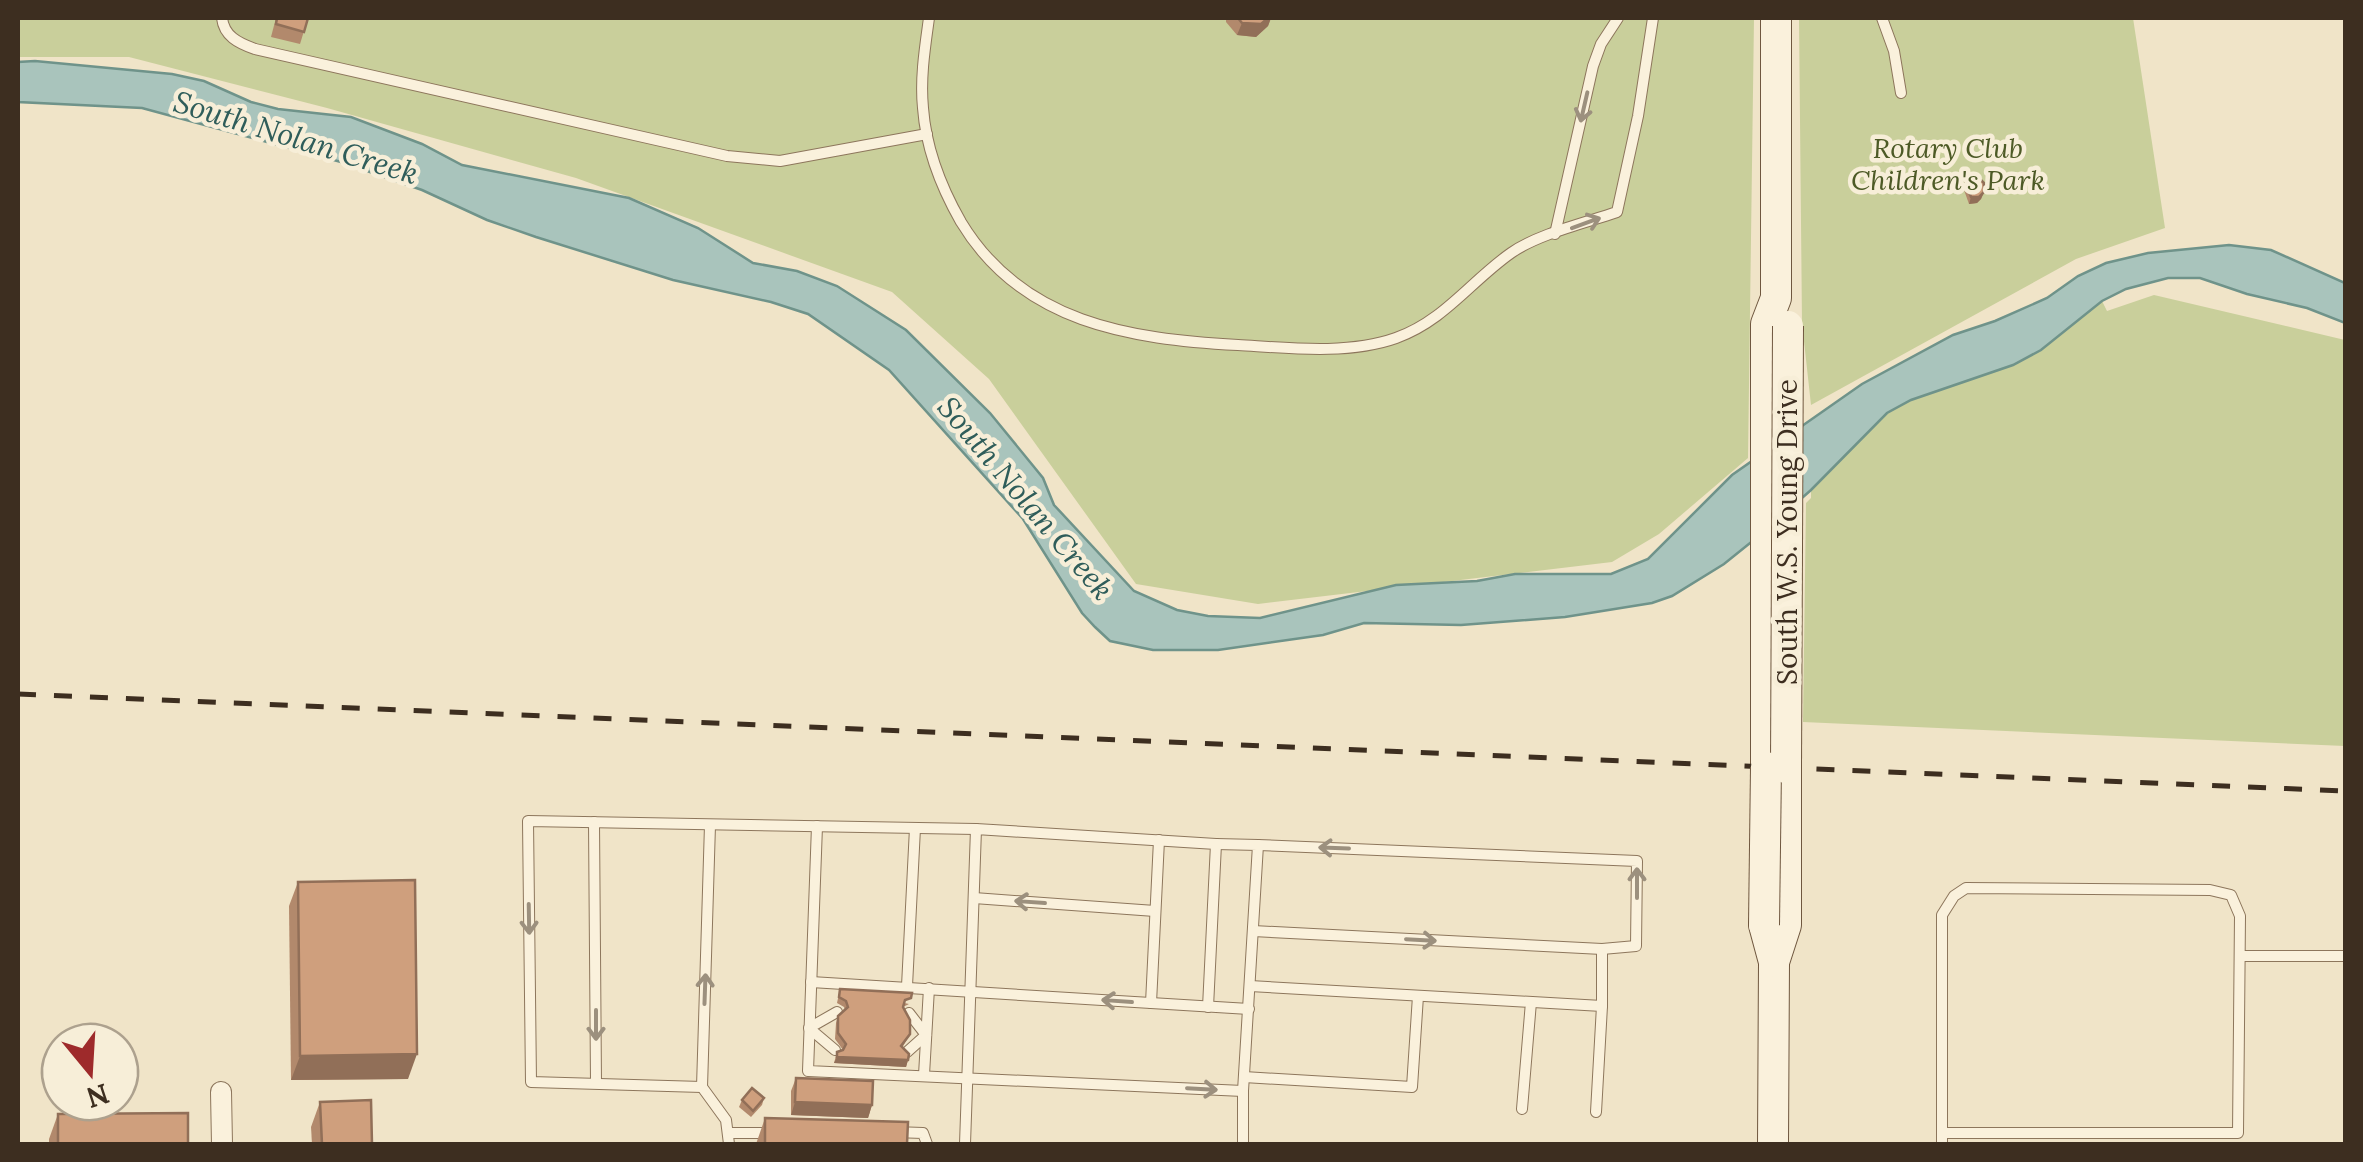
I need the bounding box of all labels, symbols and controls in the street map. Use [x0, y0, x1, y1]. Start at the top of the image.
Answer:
water label: South Nolan Creek [169, 82, 423, 192]
one-way arrow [1574, 90, 1592, 122]
park label: Rotary Club Children's Park [1851, 130, 2045, 198]
one-way arrow [1570, 213, 1601, 231]
street label: South W.S. Young Drive [1769, 379, 1805, 685]
water label: South Nolan Creek [930, 389, 1122, 607]
one-way arrow [1319, 839, 1351, 858]
one-way arrow [1628, 868, 1646, 900]
one-way arrow [1014, 892, 1046, 911]
one-way arrow [520, 902, 538, 934]
one-way arrow [1404, 931, 1436, 950]
one-way arrow [696, 974, 715, 1006]
one-way arrow [1101, 991, 1133, 1010]
one-way arrow [586, 1008, 606, 1040]
north arrow [40, 1022, 140, 1122]
text: N [82, 1075, 114, 1116]
one-way arrow [1186, 1080, 1218, 1099]

